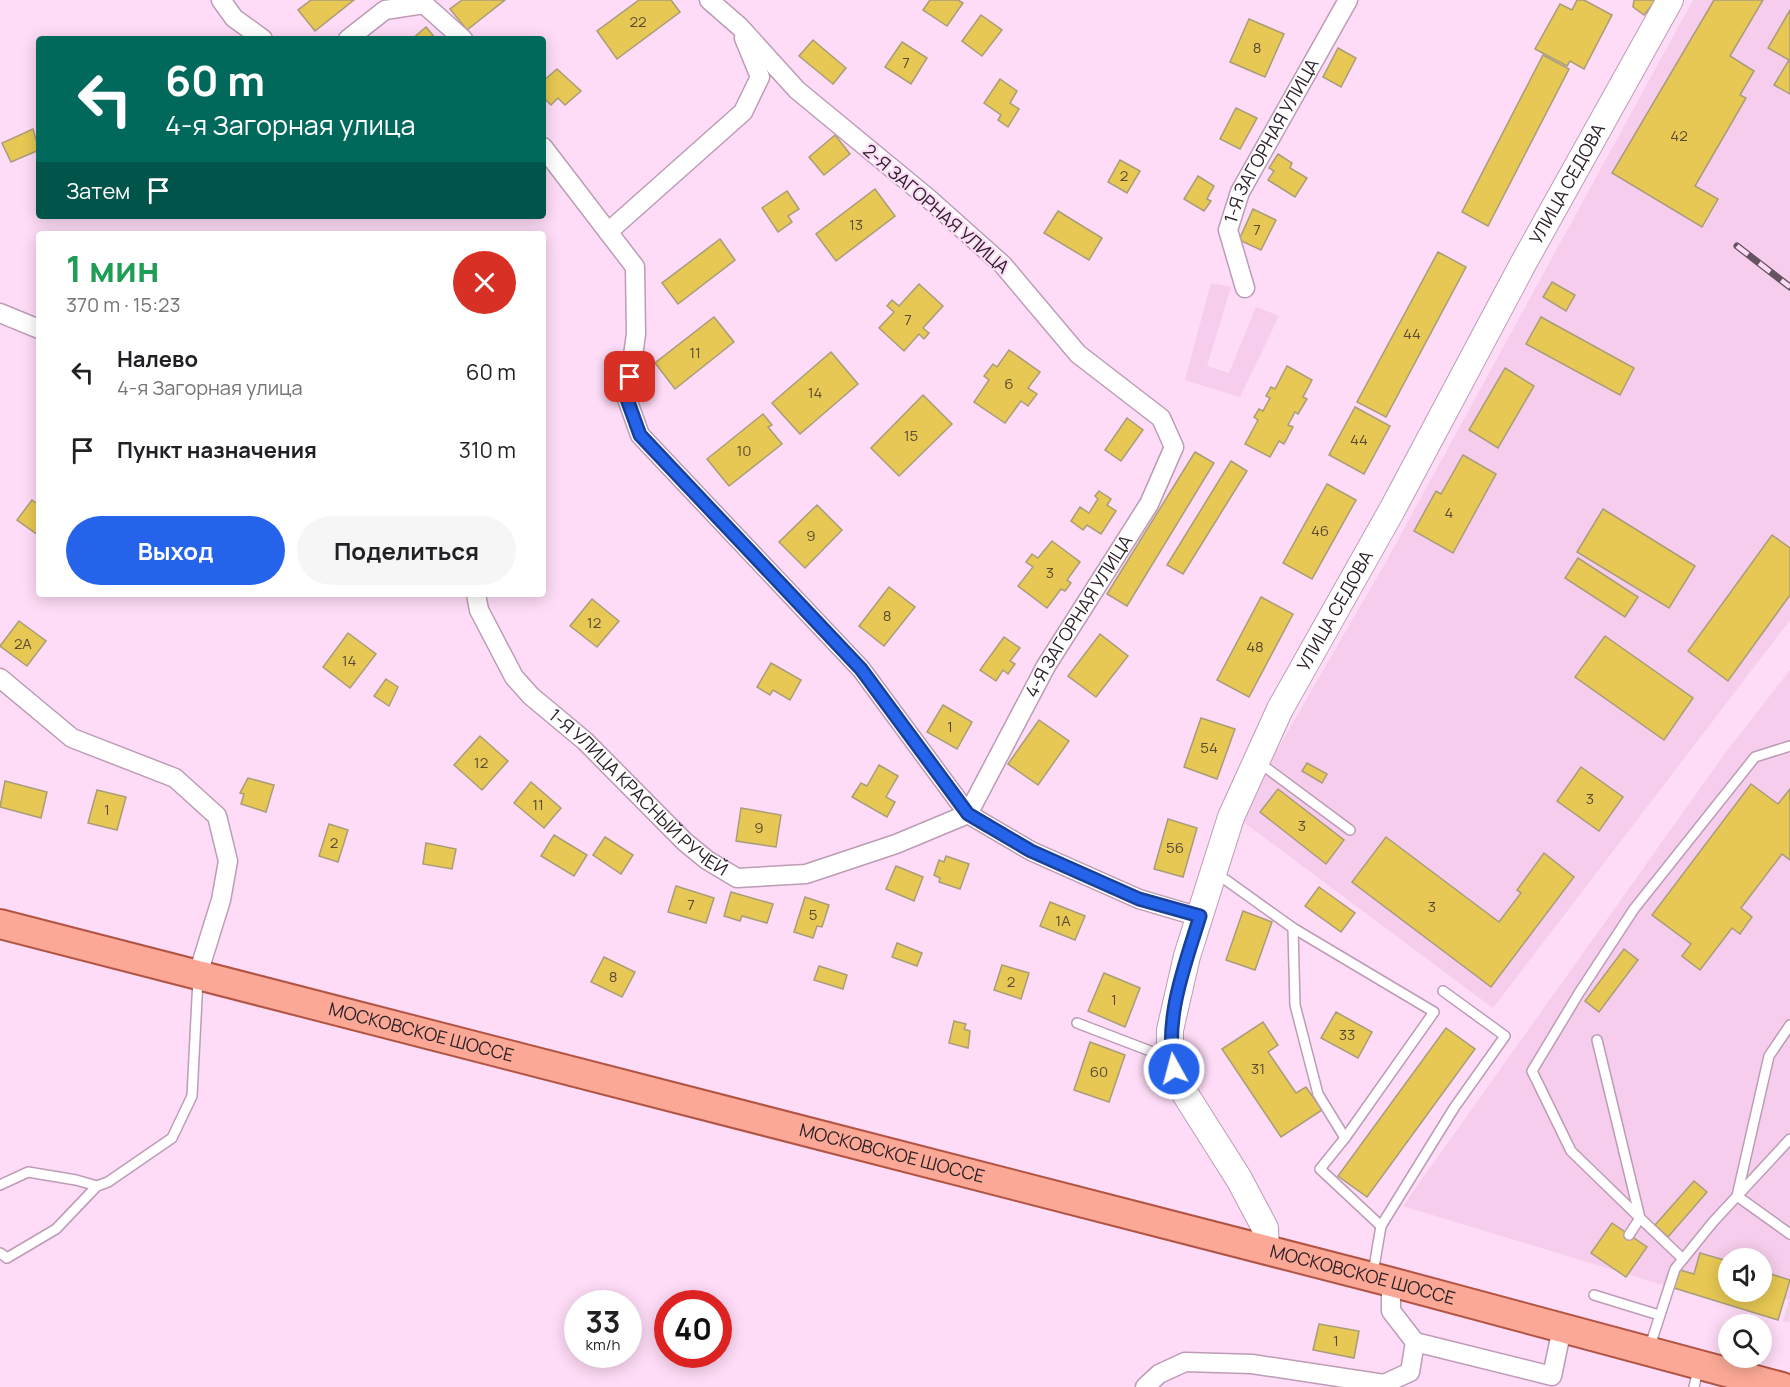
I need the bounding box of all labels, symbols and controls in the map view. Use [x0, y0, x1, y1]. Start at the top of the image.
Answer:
house number: 22 [629, 11, 647, 32]
house number: 8 [1253, 37, 1261, 58]
text: 60 m [165, 51, 265, 109]
house number: 7 [902, 52, 910, 73]
street label: 1-Я ЗАГОРНАЯ УЛИЦА [1218, 53, 1324, 226]
icon: left [66, 60, 144, 138]
text: 4-я Загорная улица [165, 106, 415, 143]
street label: УЛИЦА СЕДОВА [1523, 118, 1610, 248]
house number: 42 [1670, 125, 1688, 146]
street label: 2-Я ЗАГОРНАЯ УЛИЦА [859, 138, 1015, 279]
house number: 2 [1120, 165, 1128, 186]
icon: arrive [142, 174, 175, 207]
text: Затем [66, 176, 130, 206]
house number: 13 [849, 214, 863, 235]
house number: 7 [1253, 219, 1261, 240]
text: 1 мин [66, 244, 159, 293]
button: close [453, 251, 516, 314]
text: 370 m · 15:23 [66, 291, 181, 318]
house number: 7 [904, 309, 912, 330]
house number: 44 [1403, 323, 1421, 344]
house number: 11 [689, 342, 701, 363]
text: Налево [117, 344, 198, 374]
pin [604, 351, 655, 402]
icon: left [66, 356, 99, 389]
text: 60 m [466, 357, 516, 387]
icon: arrive [613, 360, 646, 393]
house number: 6 [1004, 373, 1014, 394]
text: 4-я Загорная улица [117, 374, 303, 401]
house number: 14 [808, 382, 822, 403]
house number: 15 [904, 425, 918, 446]
house number: 44 [1350, 429, 1368, 450]
icon: arrive [66, 434, 99, 467]
text: Пункт назначения [117, 435, 317, 465]
text: 310 m [459, 435, 516, 465]
house number: 10 [737, 440, 752, 461]
house number: 4 [1445, 502, 1454, 523]
button: Выход [66, 516, 285, 585]
button: Поделиться [297, 516, 516, 585]
house number: 46 [1311, 520, 1329, 541]
house number: 9 [806, 525, 816, 546]
street label: 4-Я ЗАГОРНАЯ УЛИЦА [1019, 530, 1138, 701]
street label: УЛИЦА СЕДОВА [1291, 545, 1378, 675]
house number: 3 [1046, 562, 1054, 583]
house number: 8 [883, 605, 891, 626]
house number: 12 [587, 612, 601, 633]
house number: 2А [14, 633, 32, 654]
house number: 48 [1246, 636, 1264, 657]
house number: 14 [342, 650, 356, 671]
street label: 1-Я УЛИЦА КРАСНЫЙ РУЧЕЙ [544, 703, 732, 881]
house number: 1 [947, 716, 953, 737]
house number: 54 [1200, 737, 1218, 758]
house number: 12 [474, 752, 488, 773]
house number: 3 [1586, 788, 1594, 809]
house number: 11 [532, 794, 544, 815]
house number: 1 [104, 799, 110, 820]
house number: 3 [1298, 815, 1306, 836]
house number: 9 [754, 817, 764, 838]
house number: 2 [330, 832, 338, 853]
house number: 56 [1166, 837, 1184, 858]
house number: 7 [687, 894, 695, 915]
house number: 3 [1428, 896, 1436, 917]
house number: 5 [809, 904, 817, 925]
house number: 1А [1055, 910, 1071, 931]
house number: 8 [609, 966, 617, 987]
house number: 2 [1007, 971, 1015, 992]
house number: 1 [1111, 989, 1117, 1010]
street label: МОСКОВСКОЕ ШОССЕ [326, 996, 517, 1067]
house number: 33 [1339, 1024, 1355, 1045]
position arrow [1142, 1037, 1206, 1101]
house number: 31 [1251, 1058, 1265, 1079]
house number: 60 [1090, 1061, 1108, 1082]
street label: МОСКОВСКОЕ ШОССЕ [797, 1117, 987, 1188]
street label: МОСКОВСКОЕ ШОССЕ [1268, 1238, 1458, 1310]
map controls [1718, 1248, 1772, 1368]
button: sound [1718, 1248, 1772, 1302]
speed limit sign: 40 [654, 1290, 732, 1368]
text: 33 [586, 1301, 620, 1342]
button: search [1718, 1314, 1772, 1368]
house number: 1 [1333, 1330, 1339, 1351]
text: km/h [586, 1334, 620, 1355]

